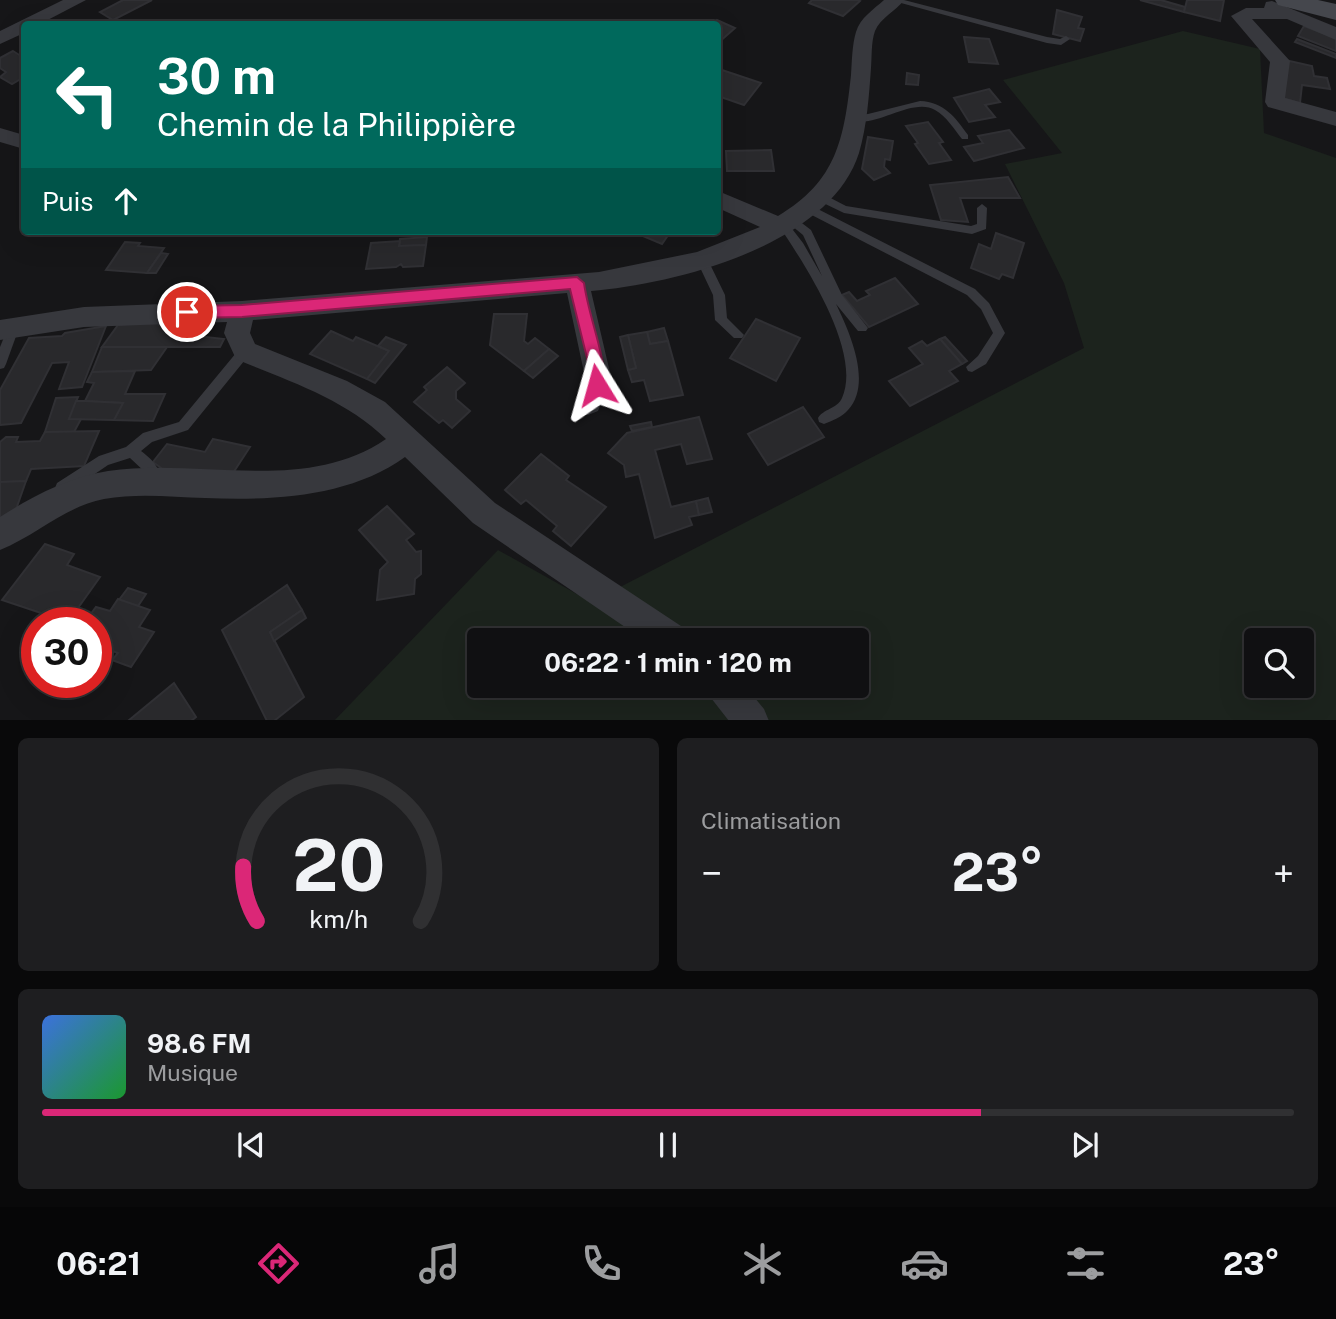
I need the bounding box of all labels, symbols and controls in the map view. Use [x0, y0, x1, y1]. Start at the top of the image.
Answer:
text: 30 m [157, 47, 276, 105]
icon: left [42, 49, 133, 140]
text: Chemin de la Philippière [157, 106, 516, 143]
icon: ahead [107, 182, 145, 220]
text: Puis [42, 186, 93, 217]
pin [157, 282, 217, 342]
icon: arrive [168, 293, 206, 331]
position arrow [560, 348, 634, 422]
speed limit sign: 30 [21, 607, 112, 698]
map controls [1244, 628, 1314, 698]
button: search [1244, 628, 1314, 698]
text: 06:22 · 1 min · 120 m [544, 647, 792, 678]
text: Climatisation [701, 807, 841, 834]
text: 20 [292, 822, 385, 907]
text: 23° [951, 842, 1044, 903]
text: − [701, 851, 722, 896]
text: + [1273, 851, 1294, 896]
text: km/h [309, 903, 368, 933]
text: 98.6 FM [147, 1028, 251, 1059]
text: Musique [147, 1059, 238, 1086]
icon: previous [232, 1126, 270, 1164]
icon: pause [649, 1126, 687, 1164]
icon: next [1066, 1126, 1104, 1164]
icon: directions [254, 1239, 303, 1288]
icon: music [415, 1239, 464, 1288]
icon: phone [577, 1239, 626, 1288]
icon: climate [738, 1239, 787, 1288]
icon: car [900, 1239, 949, 1288]
icon: filters [1061, 1239, 1110, 1288]
text: 06:21 [56, 1245, 141, 1282]
text: 23° [1223, 1245, 1280, 1282]

